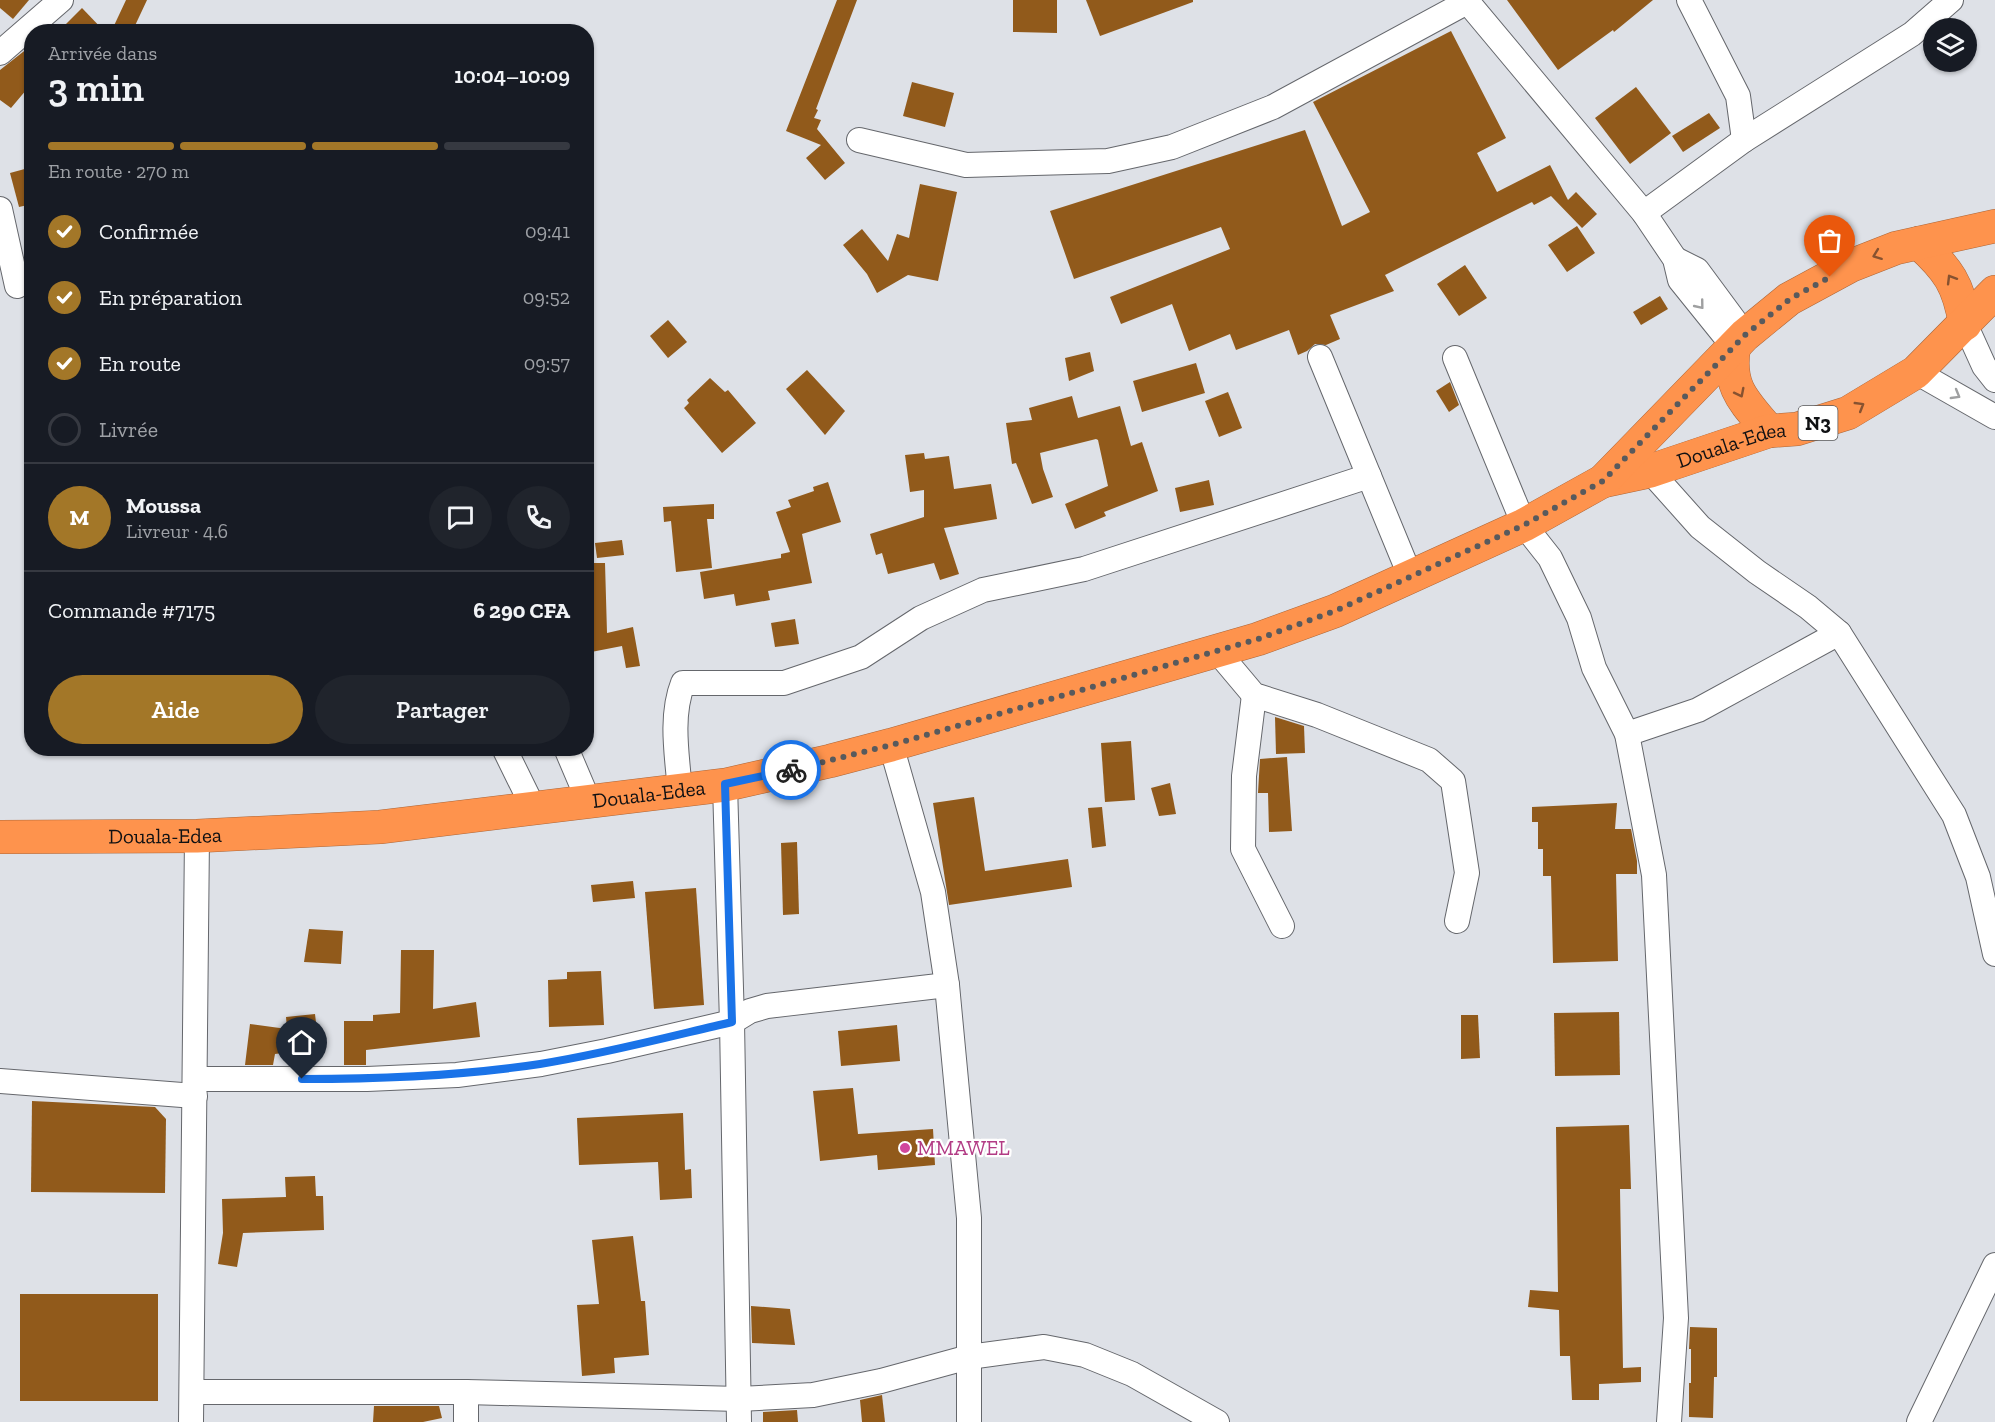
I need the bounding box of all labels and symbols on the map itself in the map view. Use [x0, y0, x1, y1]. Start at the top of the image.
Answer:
pin [1804, 215, 1855, 277]
one-way arrow [1872, 248, 1883, 260]
one-way arrow [1946, 275, 1958, 285]
one-way arrow [1693, 299, 1704, 310]
one-way arrow [1733, 387, 1745, 398]
one-way arrow [1950, 388, 1960, 399]
one-way arrow [1854, 402, 1864, 413]
road number: N3 [1798, 406, 1838, 440]
street label: Douala-Edea [1673, 417, 1787, 473]
courier [761, 740, 821, 800]
street label: Douala-Edea [591, 775, 707, 813]
street label: Douala-Edea [108, 822, 222, 848]
pin [276, 1017, 327, 1079]
place label: MMAWEL [917, 1135, 1010, 1160]
marker: MMAWEL [898, 1141, 912, 1155]

